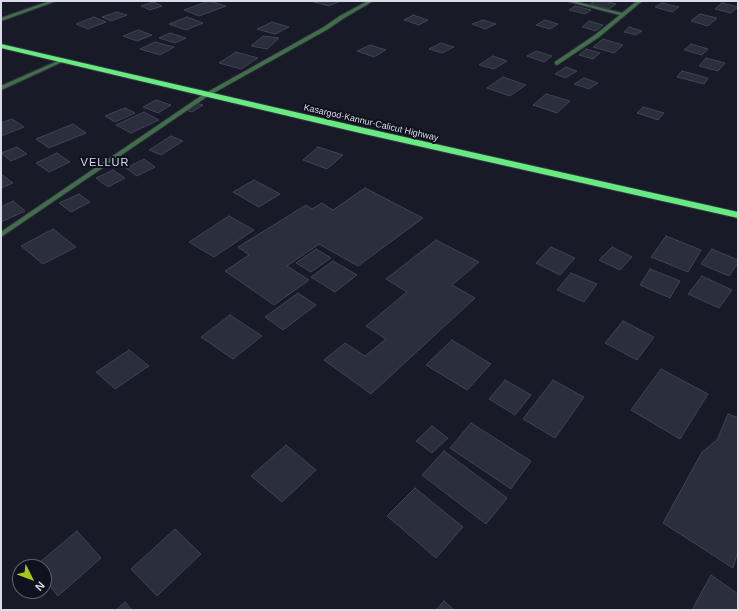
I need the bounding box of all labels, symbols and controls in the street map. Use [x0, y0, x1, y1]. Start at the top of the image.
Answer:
street label: Kasargod-Kannur-Calicut Highway [303, 102, 439, 144]
district label: VELLUR [81, 156, 129, 170]
north arrow [12, 559, 52, 599]
text: N [33, 579, 47, 593]

